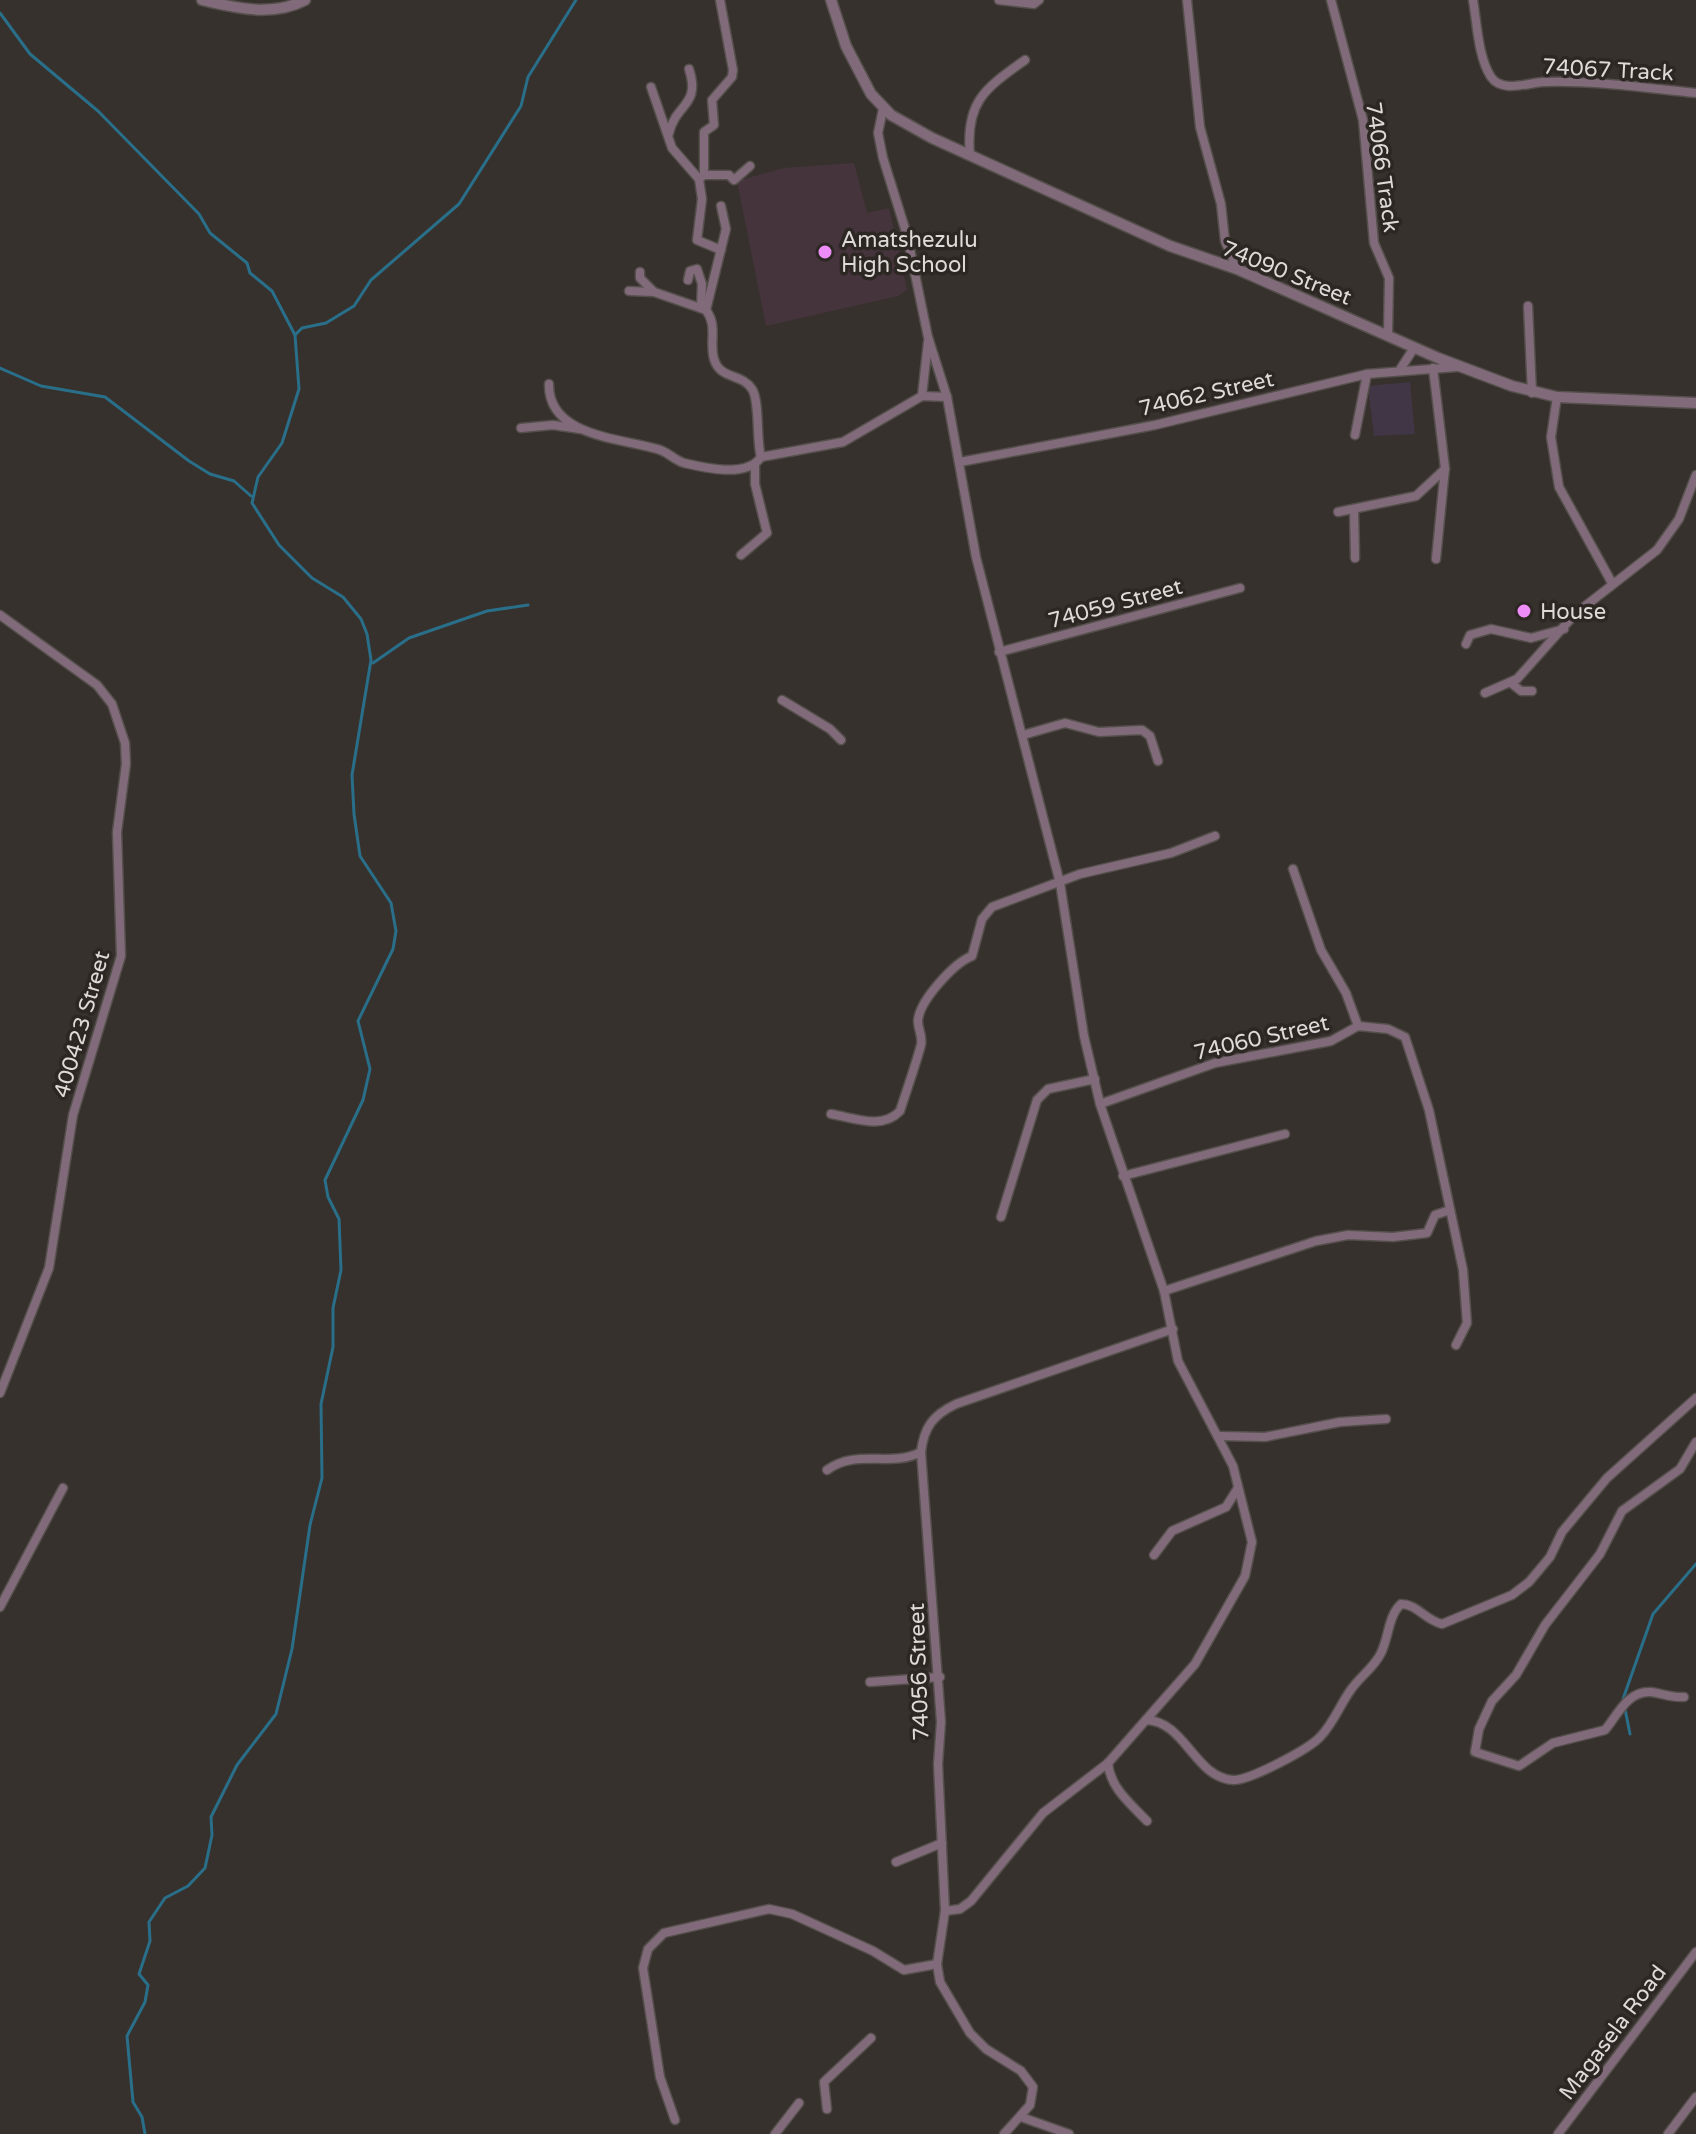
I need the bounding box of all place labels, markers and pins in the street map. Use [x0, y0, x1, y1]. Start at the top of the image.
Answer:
place label: Amatshezulu High School [841, 227, 978, 278]
marker: Amatshezulu High School [816, 243, 834, 261]
place label: House [1540, 599, 1606, 625]
marker: House [1515, 602, 1533, 620]

